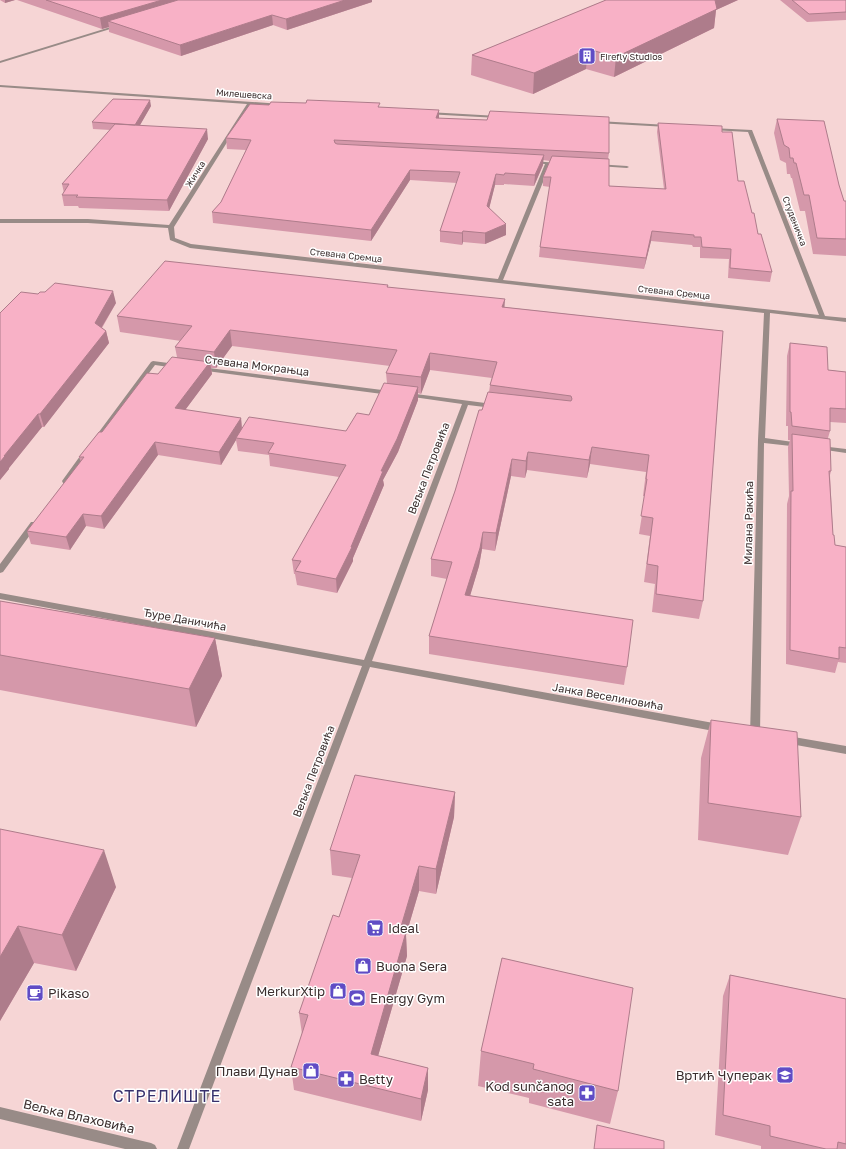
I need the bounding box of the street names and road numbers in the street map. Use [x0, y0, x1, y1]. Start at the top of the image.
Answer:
street label: Милешевска [215, 87, 273, 101]
street label: Жичка [183, 159, 207, 189]
street label: Студеничка [780, 195, 810, 247]
street label: Стевана Сремца [309, 246, 383, 264]
street label: Стевана Сремца [637, 283, 711, 301]
street label: Стевана Мокрањца [204, 352, 310, 378]
street label: Вељка Петровића [404, 420, 452, 516]
street label: Милана Ракића [741, 481, 755, 565]
street label: Ђуре Даничића [142, 605, 228, 633]
street label: Јанка Веселиновића [551, 680, 665, 712]
street label: Вељка Петровића [289, 723, 337, 819]
street label: Вељка Влаховића [22, 1095, 136, 1137]

